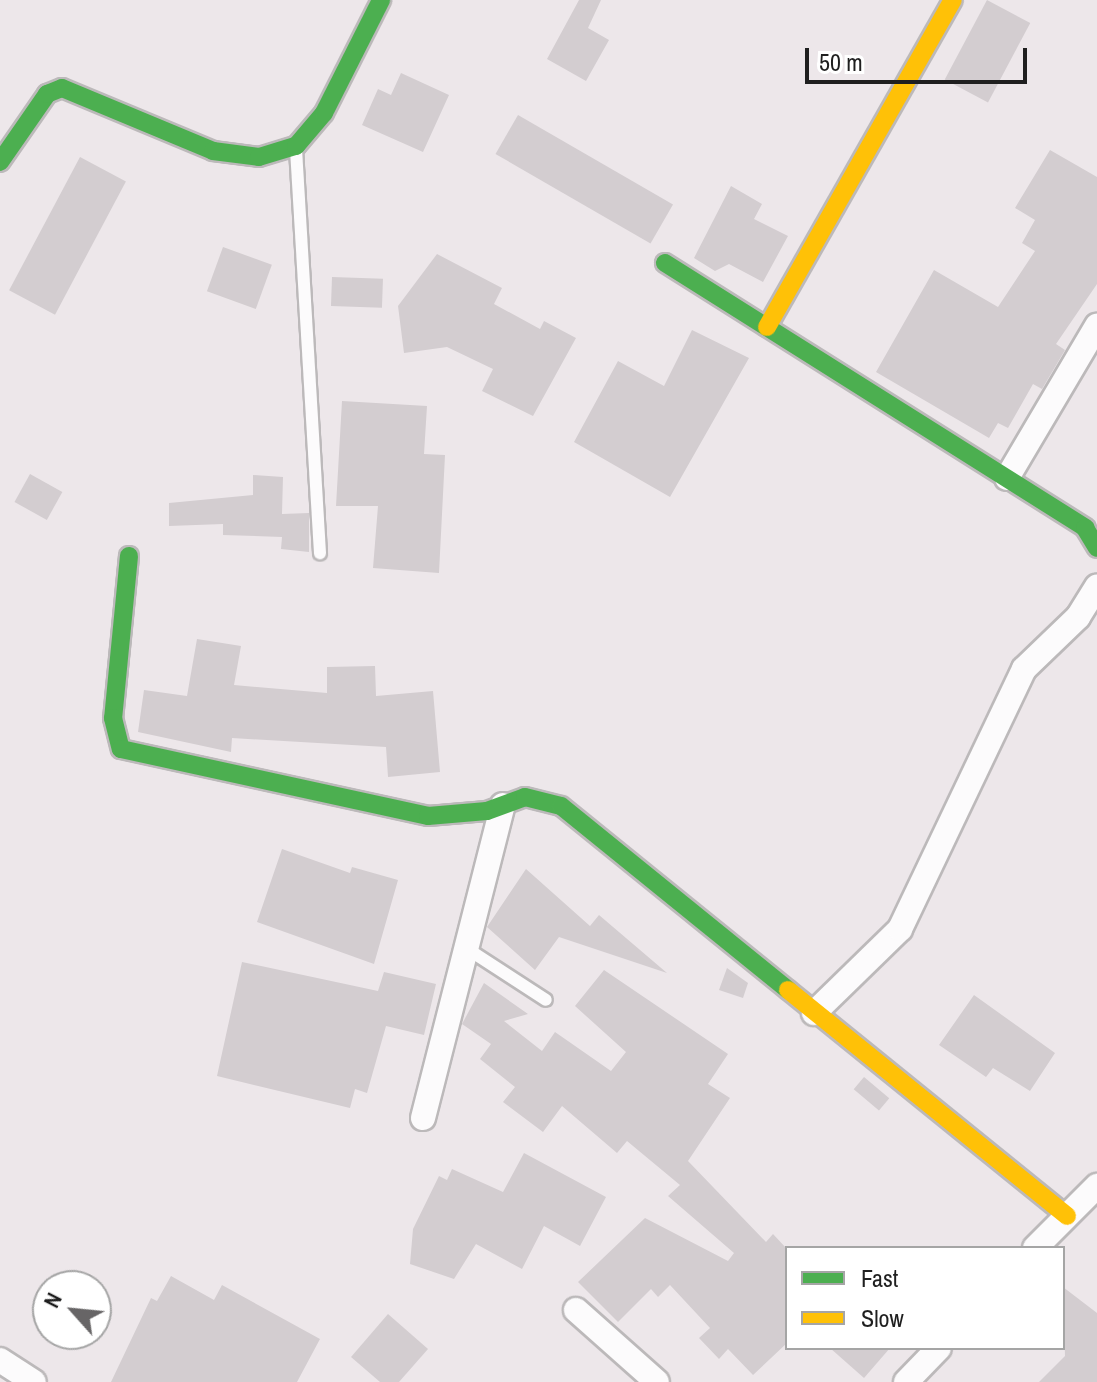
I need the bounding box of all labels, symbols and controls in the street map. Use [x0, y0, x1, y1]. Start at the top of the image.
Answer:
scale bar [809, 32, 1031, 82]
text: 50 m [819, 46, 863, 78]
legend [785, 1246, 1065, 1350]
text: Fast [861, 1262, 898, 1294]
north arrow [32, 1270, 112, 1350]
text: N [36, 1287, 69, 1313]
text: Slow [861, 1302, 904, 1334]

